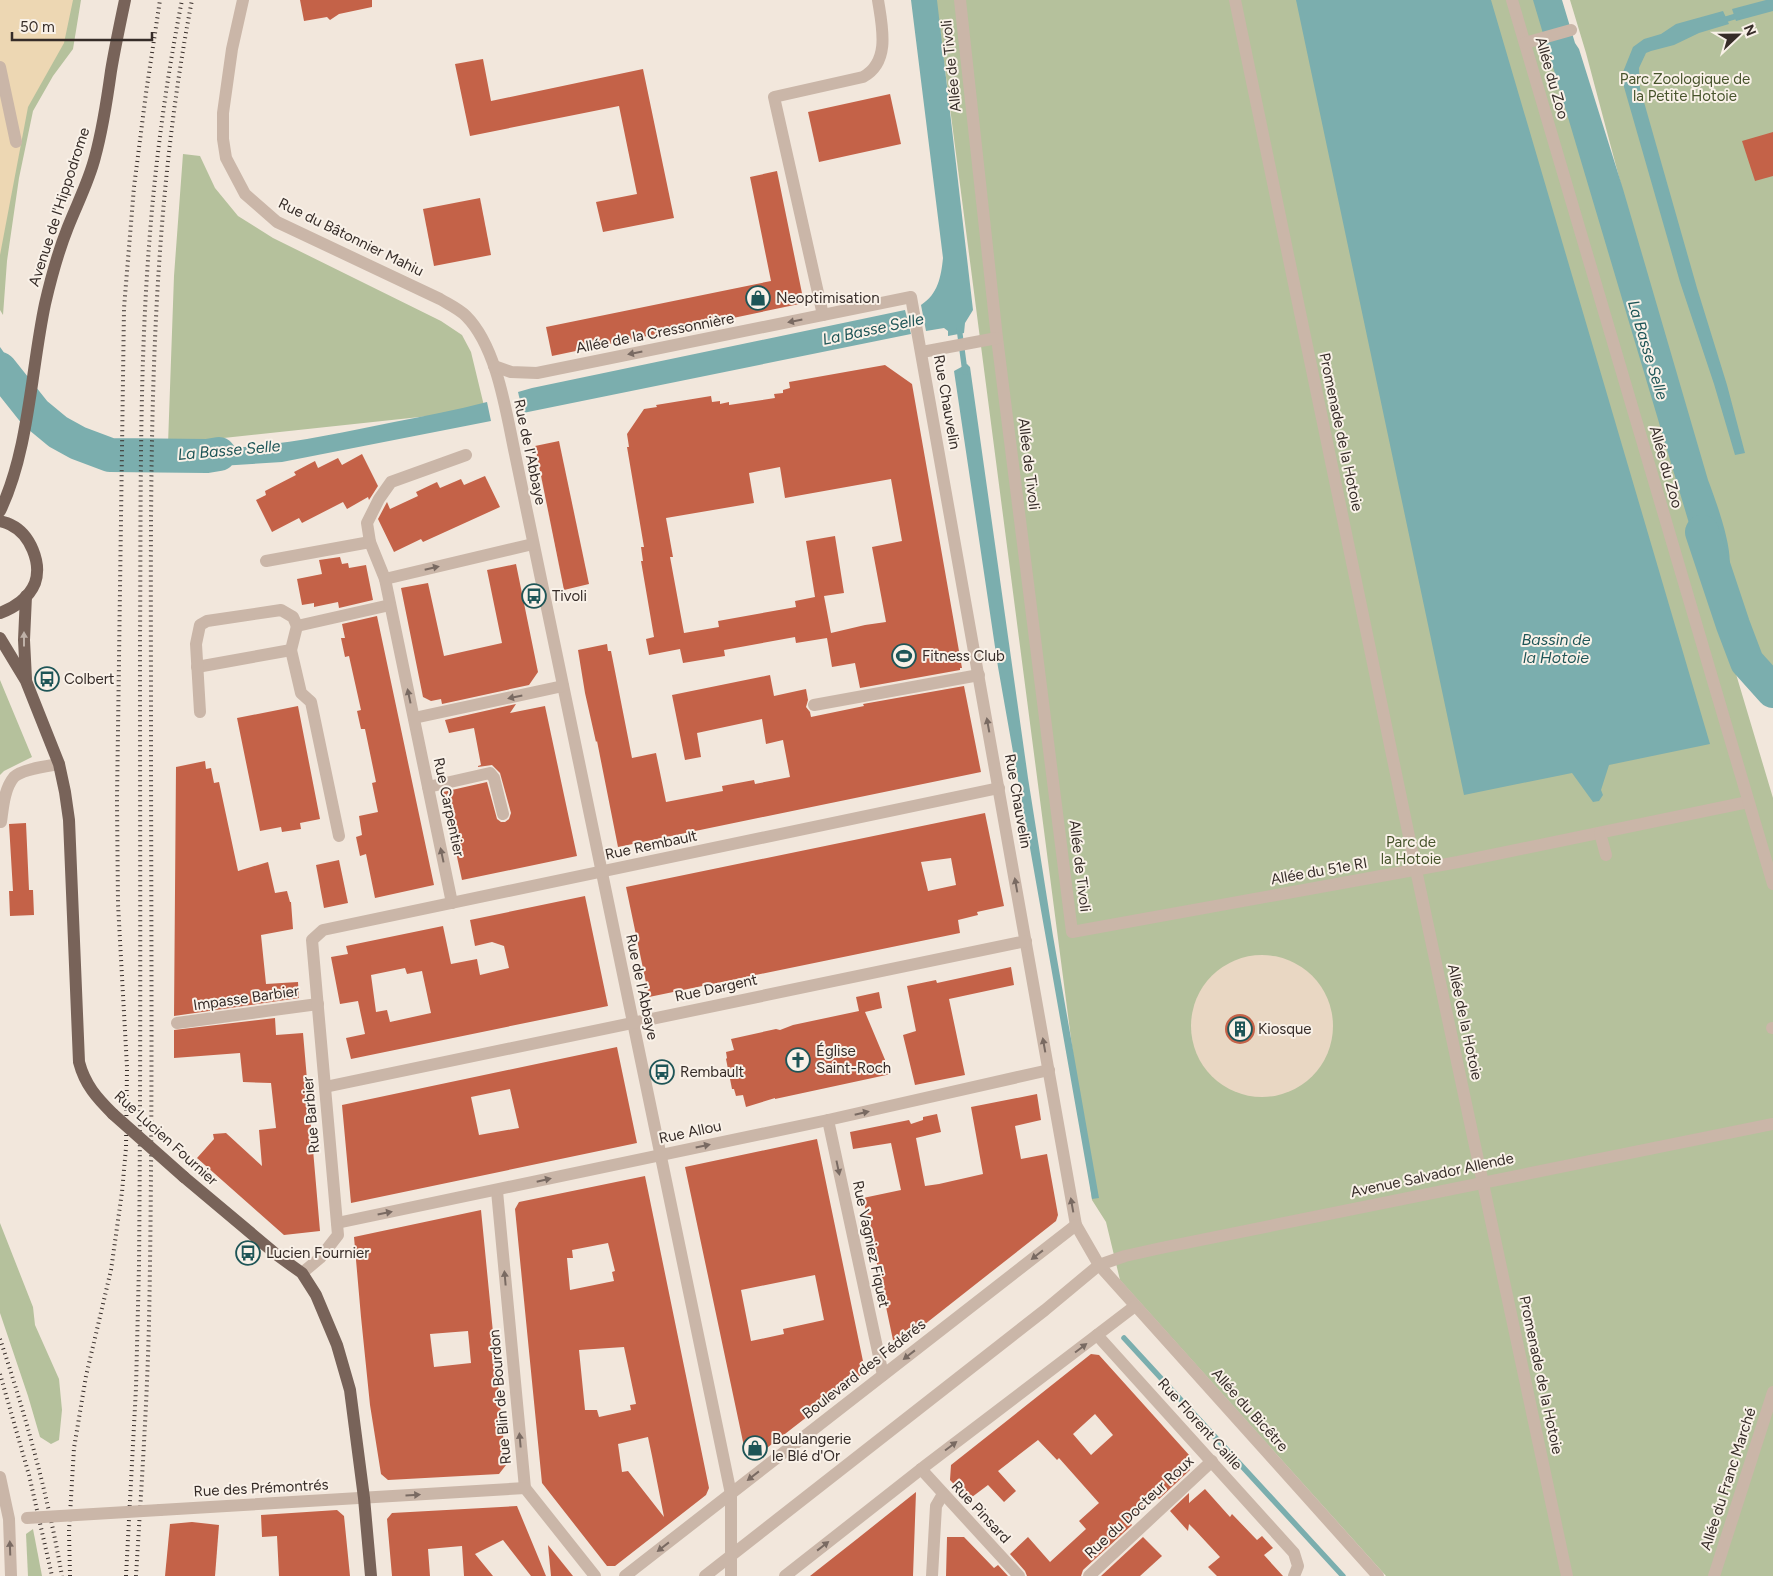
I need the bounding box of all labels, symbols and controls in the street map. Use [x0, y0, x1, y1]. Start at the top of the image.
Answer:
scale bar [12, 10, 152, 42]
north arrow [1713, 10, 1763, 60]
text: 50 m [20, 18, 55, 36]
street label: Allée de Tivoli [937, 19, 965, 113]
text: N [1740, 22, 1759, 39]
street label: Allée du Zoo [1532, 35, 1572, 121]
park label: Parc Zoologique de la Petite Hotoie [1620, 70, 1750, 105]
street label: Avenue de l'Hippodrome [25, 125, 93, 289]
street label: Rue du Bâtonnier Mahiu [275, 194, 427, 280]
shop icon: Neoptimisation [745, 285, 771, 311]
place label: Neoptimisation [776, 289, 880, 307]
water label: La Basse Selle [1624, 298, 1672, 402]
street label: Allée de la Cressonnière [574, 309, 736, 357]
water label: La Basse Selle [821, 309, 926, 349]
one-way arrow [787, 317, 802, 325]
one-way arrow [628, 349, 643, 357]
street label: Promenade de la Hotoie [1315, 351, 1367, 513]
street label: Rue Chauvelin [930, 353, 964, 451]
street label: Rue de l'Abbaye [510, 397, 550, 507]
street label: Allée de Tivoli [1014, 417, 1044, 511]
street label: Allée du Zoo [1646, 424, 1686, 510]
water label: La Basse Selle [177, 436, 281, 464]
one-way arrow [425, 563, 441, 571]
bus stop icon: Tivoli [521, 583, 547, 609]
place label: Tivoli [552, 587, 587, 605]
water label: Bassin de la Hotoie [1522, 630, 1591, 667]
one-way arrow [21, 631, 29, 647]
sports icon: Fitness Club [891, 643, 917, 669]
place label: Fitness Club [922, 647, 1005, 665]
bus stop icon: Colbert [34, 666, 60, 692]
place label: Colbert [64, 670, 115, 688]
one-way arrow [405, 689, 413, 704]
one-way arrow [507, 693, 523, 701]
one-way arrow [983, 717, 991, 733]
street label: Rue Chauvelin [1001, 752, 1035, 850]
street label: Rue Carpentier [430, 756, 468, 858]
street label: Allée de Tivoli [1065, 819, 1095, 913]
street label: Rue Rembault [603, 826, 699, 864]
park label: Parc de la Hotoie [1381, 833, 1441, 868]
one-way arrow [438, 848, 446, 863]
street label: Allée du 51e RI [1269, 854, 1369, 888]
one-way arrow [1011, 877, 1019, 893]
street label: Rue de l'Abbaye [622, 932, 662, 1042]
street label: Allée de la Hotoie [1444, 962, 1486, 1082]
street label: Rue Dargent [673, 970, 759, 1006]
street label: Impasse Barbier [192, 982, 300, 1014]
building icon: Kiosque [1227, 1016, 1253, 1042]
place label: Kiosque [1258, 1020, 1312, 1038]
one-way arrow [1040, 1037, 1048, 1053]
place label: Église Saint-Roch [816, 1042, 891, 1077]
church icon: Église Saint-Roch [785, 1047, 811, 1073]
bus stop icon: Rembault [649, 1059, 675, 1085]
place label: Rembault [680, 1063, 744, 1081]
street label: Rue Barbier [299, 1076, 323, 1154]
street label: Rue Lucien Fournier [111, 1087, 221, 1189]
one-way arrow [855, 1108, 871, 1116]
street label: Rue Allou [657, 1117, 723, 1147]
one-way arrow [695, 1142, 711, 1150]
street label: Avenue Salvador Allende [1349, 1149, 1515, 1201]
one-way arrow [834, 1160, 842, 1175]
one-way arrow [537, 1176, 552, 1184]
street label: Rue Vagniez Fiquet [849, 1179, 893, 1310]
one-way arrow [1068, 1197, 1076, 1213]
one-way arrow [378, 1209, 394, 1217]
bus stop icon: Lucien Fournier [235, 1240, 261, 1266]
place label: Lucien Fournier [266, 1244, 369, 1262]
one-way arrow [1030, 1250, 1044, 1260]
one-way arrow [501, 1270, 509, 1286]
street label: Promenade de la Hotoie [1515, 1294, 1567, 1456]
street label: Boulevard des Fédérés [799, 1315, 929, 1423]
street label: Rue Blin de Bourdon [485, 1329, 515, 1465]
one-way arrow [1074, 1343, 1088, 1353]
one-way arrow [903, 1349, 916, 1360]
street label: Allée du Bicêtre [1208, 1365, 1292, 1455]
street label: Rue Florent Caille [1154, 1374, 1246, 1474]
street label: Allée du Franc Marché [1696, 1405, 1760, 1553]
place label: Boulangerie le Blé d'Or [772, 1430, 851, 1465]
one-way arrow [516, 1432, 524, 1448]
shop icon: Boulangerie le Blé d'Or [742, 1435, 768, 1461]
one-way arrow [944, 1441, 958, 1451]
street label: Rue du Docteur Roux [1081, 1452, 1197, 1562]
one-way arrow [747, 1471, 760, 1482]
street label: Rue des Prémontrés [193, 1475, 329, 1501]
street label: Rue Pinsard [948, 1477, 1014, 1547]
one-way arrow [405, 1491, 421, 1499]
one-way arrow [6, 1539, 14, 1555]
one-way arrow [656, 1541, 669, 1552]
one-way arrow [816, 1541, 830, 1551]

